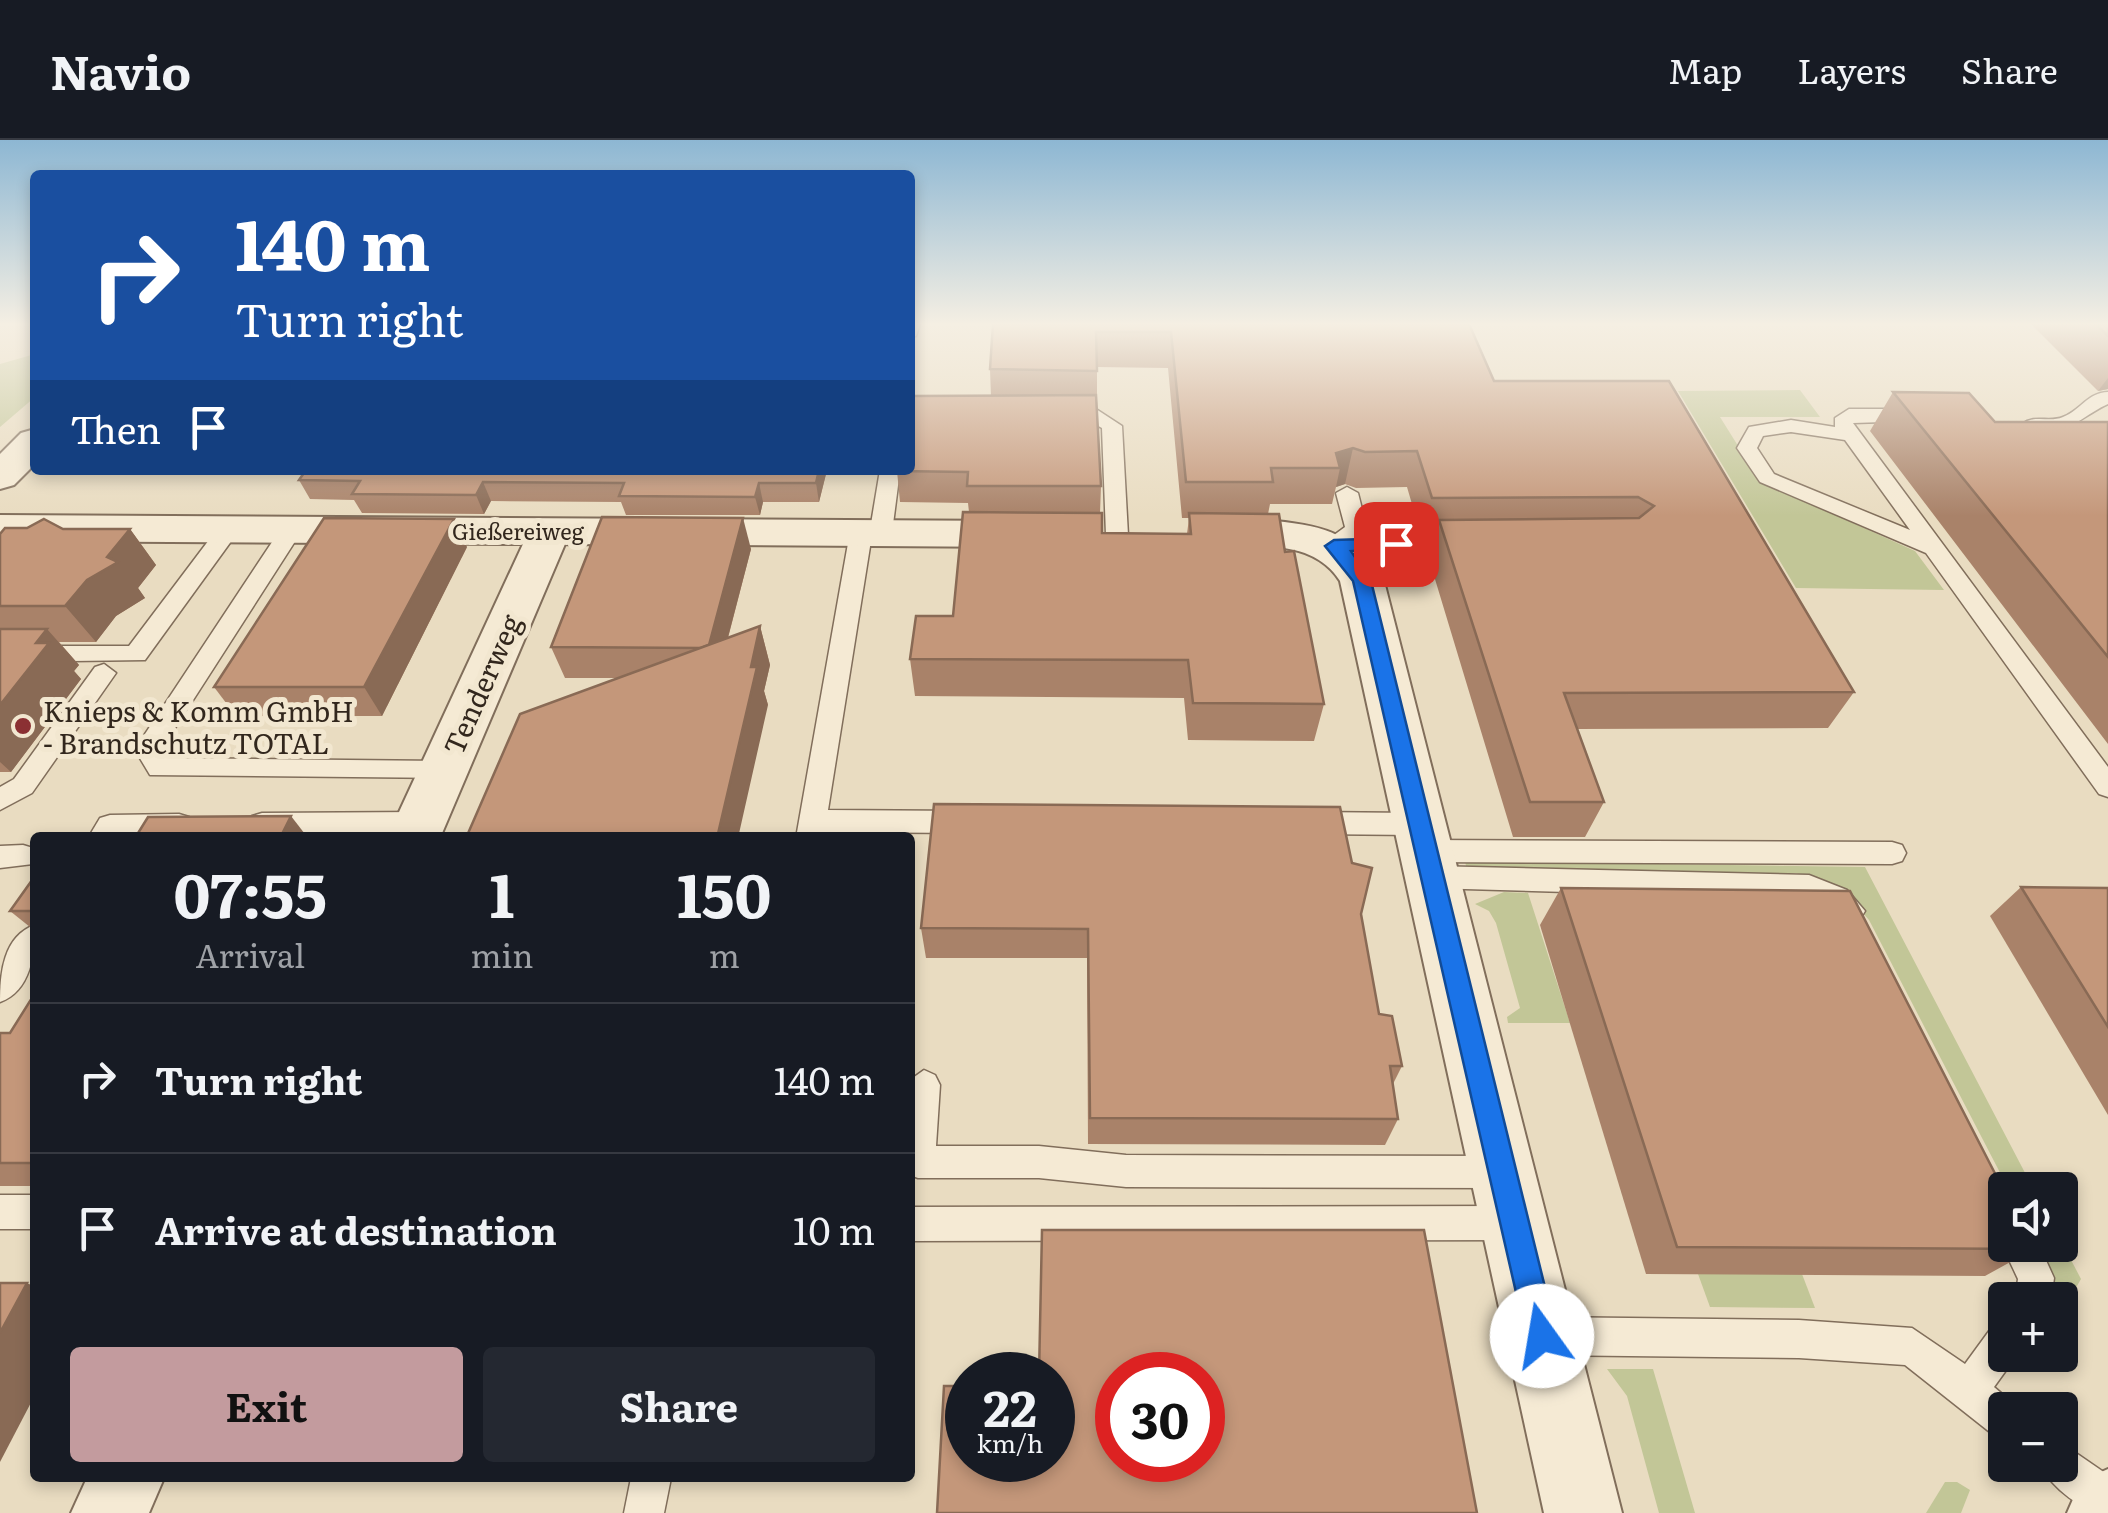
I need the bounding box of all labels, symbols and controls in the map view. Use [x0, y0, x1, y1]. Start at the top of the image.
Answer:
text: Navio [50, 34, 191, 105]
text: Map [1668, 43, 1742, 95]
text: Layers [1797, 43, 1906, 95]
text: Share [1961, 43, 2058, 95]
text: 140 m [235, 189, 430, 293]
icon: right [70, 210, 200, 340]
text: Turn right [235, 284, 463, 351]
text: Then [70, 399, 161, 456]
icon: arrive [181, 400, 236, 455]
pin [1354, 502, 1439, 587]
street label: Gießereiweg [452, 514, 585, 547]
icon: arrive [1369, 517, 1424, 572]
street label: Tenderweg [431, 607, 531, 761]
place label: Knieps & Komm GmbH - Brandschutz TOTAL [43, 689, 354, 763]
marker: Knieps & Komm GmbH - Brandschutz TOTAL [12, 715, 34, 737]
text: 07:55 [174, 847, 327, 936]
text: 1 [489, 847, 514, 936]
text: 150 [677, 847, 771, 936]
text: Arrival [196, 930, 305, 978]
text: min [470, 930, 533, 978]
text: m [709, 930, 740, 978]
text: Turn right [155, 1050, 362, 1107]
text: 140 m [774, 1050, 875, 1107]
icon: right [70, 1051, 125, 1106]
map controls [1988, 1172, 2078, 1482]
button: sound [1988, 1172, 2078, 1262]
text: Arrive at destination [155, 1200, 557, 1257]
text: 10 m [793, 1200, 875, 1257]
icon: arrive [70, 1201, 125, 1256]
button: + [1988, 1282, 2078, 1372]
position arrow [1490, 1284, 1594, 1388]
button: Exit [70, 1347, 463, 1462]
button: Share [483, 1347, 875, 1462]
speed limit sign: 30 [1095, 1352, 1225, 1482]
text: 22 [983, 1368, 1037, 1442]
button: − [1988, 1392, 2078, 1482]
text: km/h [977, 1424, 1043, 1461]

